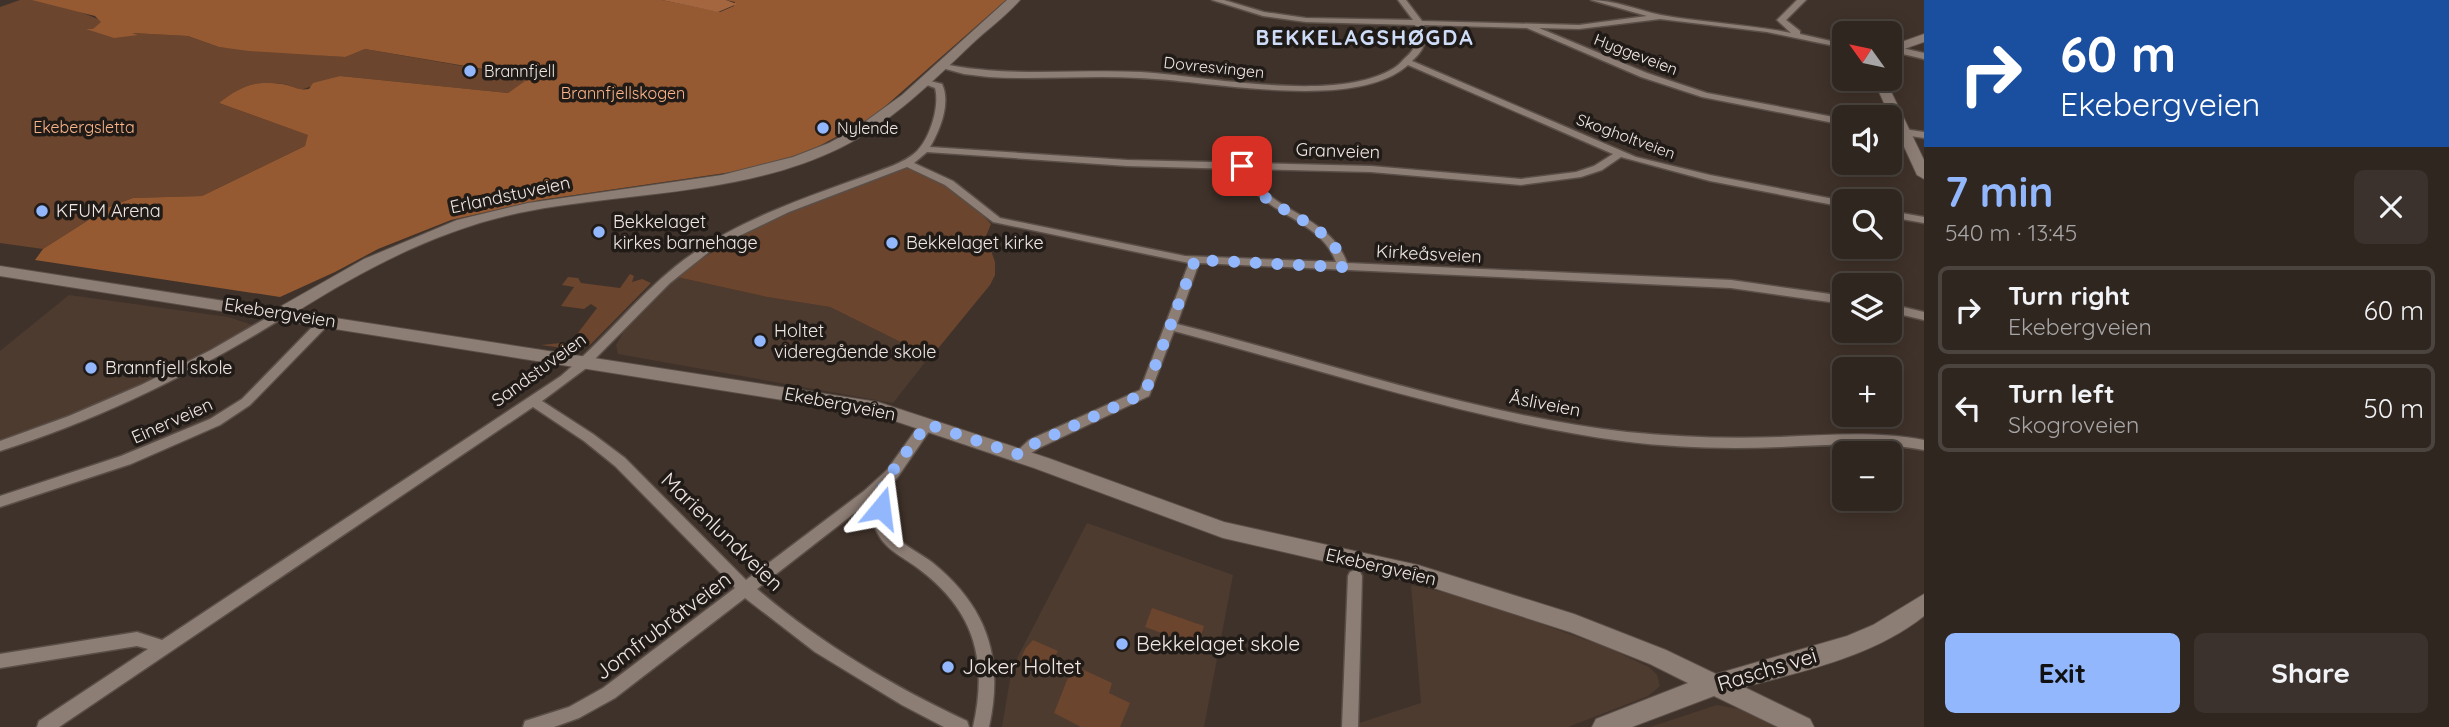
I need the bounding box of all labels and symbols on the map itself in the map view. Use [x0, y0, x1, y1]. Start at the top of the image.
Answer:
north arrow [1832, 21, 1902, 91]
district label: BEKKELAGSHØGDA [1255, 24, 1475, 50]
street label: Hyggeveien [1591, 29, 1681, 79]
street label: Dovresvingen [1163, 52, 1265, 82]
place label: Brannfjell [484, 61, 555, 81]
marker: Brannfjell [462, 63, 478, 79]
park label: Brannfjellskogen [561, 83, 685, 103]
street label: Skogholtveien [1574, 109, 1678, 163]
park label: Ekebergsletta [33, 117, 135, 137]
place label: Nylende [837, 118, 898, 138]
marker: Nylende [815, 120, 831, 136]
pin [1212, 136, 1272, 196]
street label: Granveien [1295, 138, 1381, 163]
street label: Erlandstuveien [448, 171, 572, 218]
place label: KFUM Arena [56, 199, 161, 222]
marker: KFUM Arena [34, 203, 50, 219]
place label: Bekkelaget kirkes barnehage [613, 210, 758, 254]
marker: Bekkelaget kirkes barnehage [591, 224, 607, 240]
place label: Bekkelaget kirke [906, 231, 1044, 254]
marker: Bekkelaget kirke [884, 235, 900, 251]
street label: Kirkeåsveien [1376, 239, 1482, 268]
street label: Ekebergveien [223, 292, 338, 333]
place label: Holtet videregående skole [774, 319, 936, 363]
street label: Sandstuveien [487, 328, 590, 412]
marker: Holtet videregående skole [752, 333, 768, 349]
place label: Brannfjell skole [105, 356, 233, 379]
marker: Brannfjell skole [83, 360, 99, 376]
street label: Ekebergveien [783, 381, 898, 426]
street label: Åsliveien [1507, 385, 1583, 422]
street label: Einerveien [128, 392, 216, 449]
street label: Marienlundveien [656, 466, 789, 596]
position arrow [844, 471, 918, 545]
street label: Ekebergveien [1324, 543, 1439, 590]
street label: Jomfrubråtveien [589, 566, 735, 685]
place label: Bekkelaget skole [1136, 630, 1300, 656]
marker: Bekkelaget skole [1114, 636, 1130, 652]
street label: Raschs vei [1714, 642, 1820, 696]
place label: Joker Holtet [962, 653, 1082, 679]
marker: Joker Holtet [940, 659, 956, 675]

